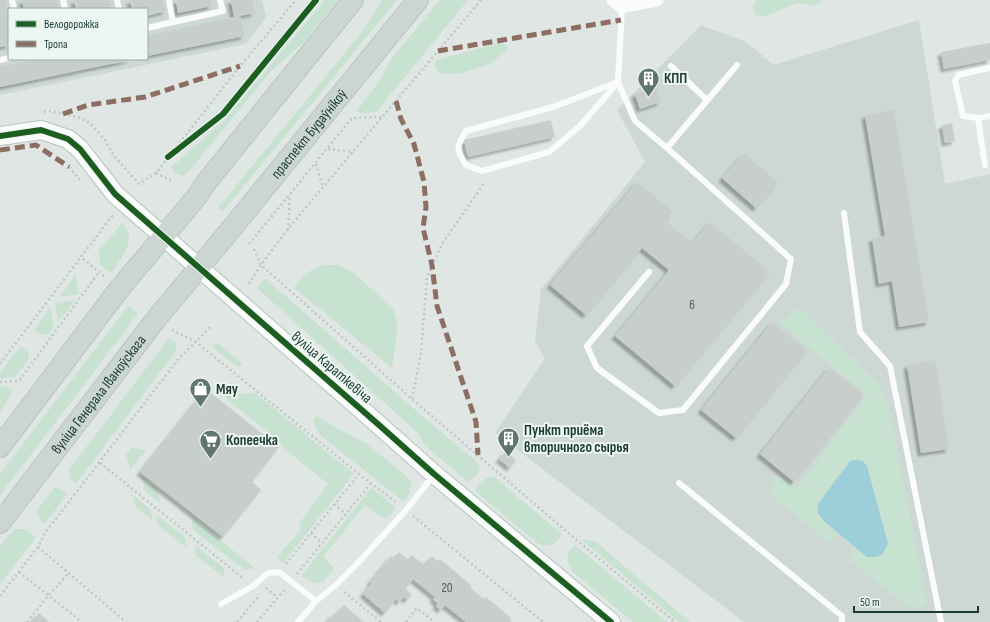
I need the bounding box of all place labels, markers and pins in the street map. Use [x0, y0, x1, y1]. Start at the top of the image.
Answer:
building icon: КПП [635, 65, 661, 98]
place label: КПП [664, 69, 687, 88]
shop icon: Мяу [187, 376, 213, 409]
place label: Мяу [216, 380, 239, 399]
place label: Пункт приёма вторичного сырья [524, 421, 629, 457]
building icon: Пункт приёма вторичного сырья [495, 426, 521, 459]
supermarket icon: Копеечка [197, 427, 223, 460]
place label: Копеечка [226, 431, 278, 450]

